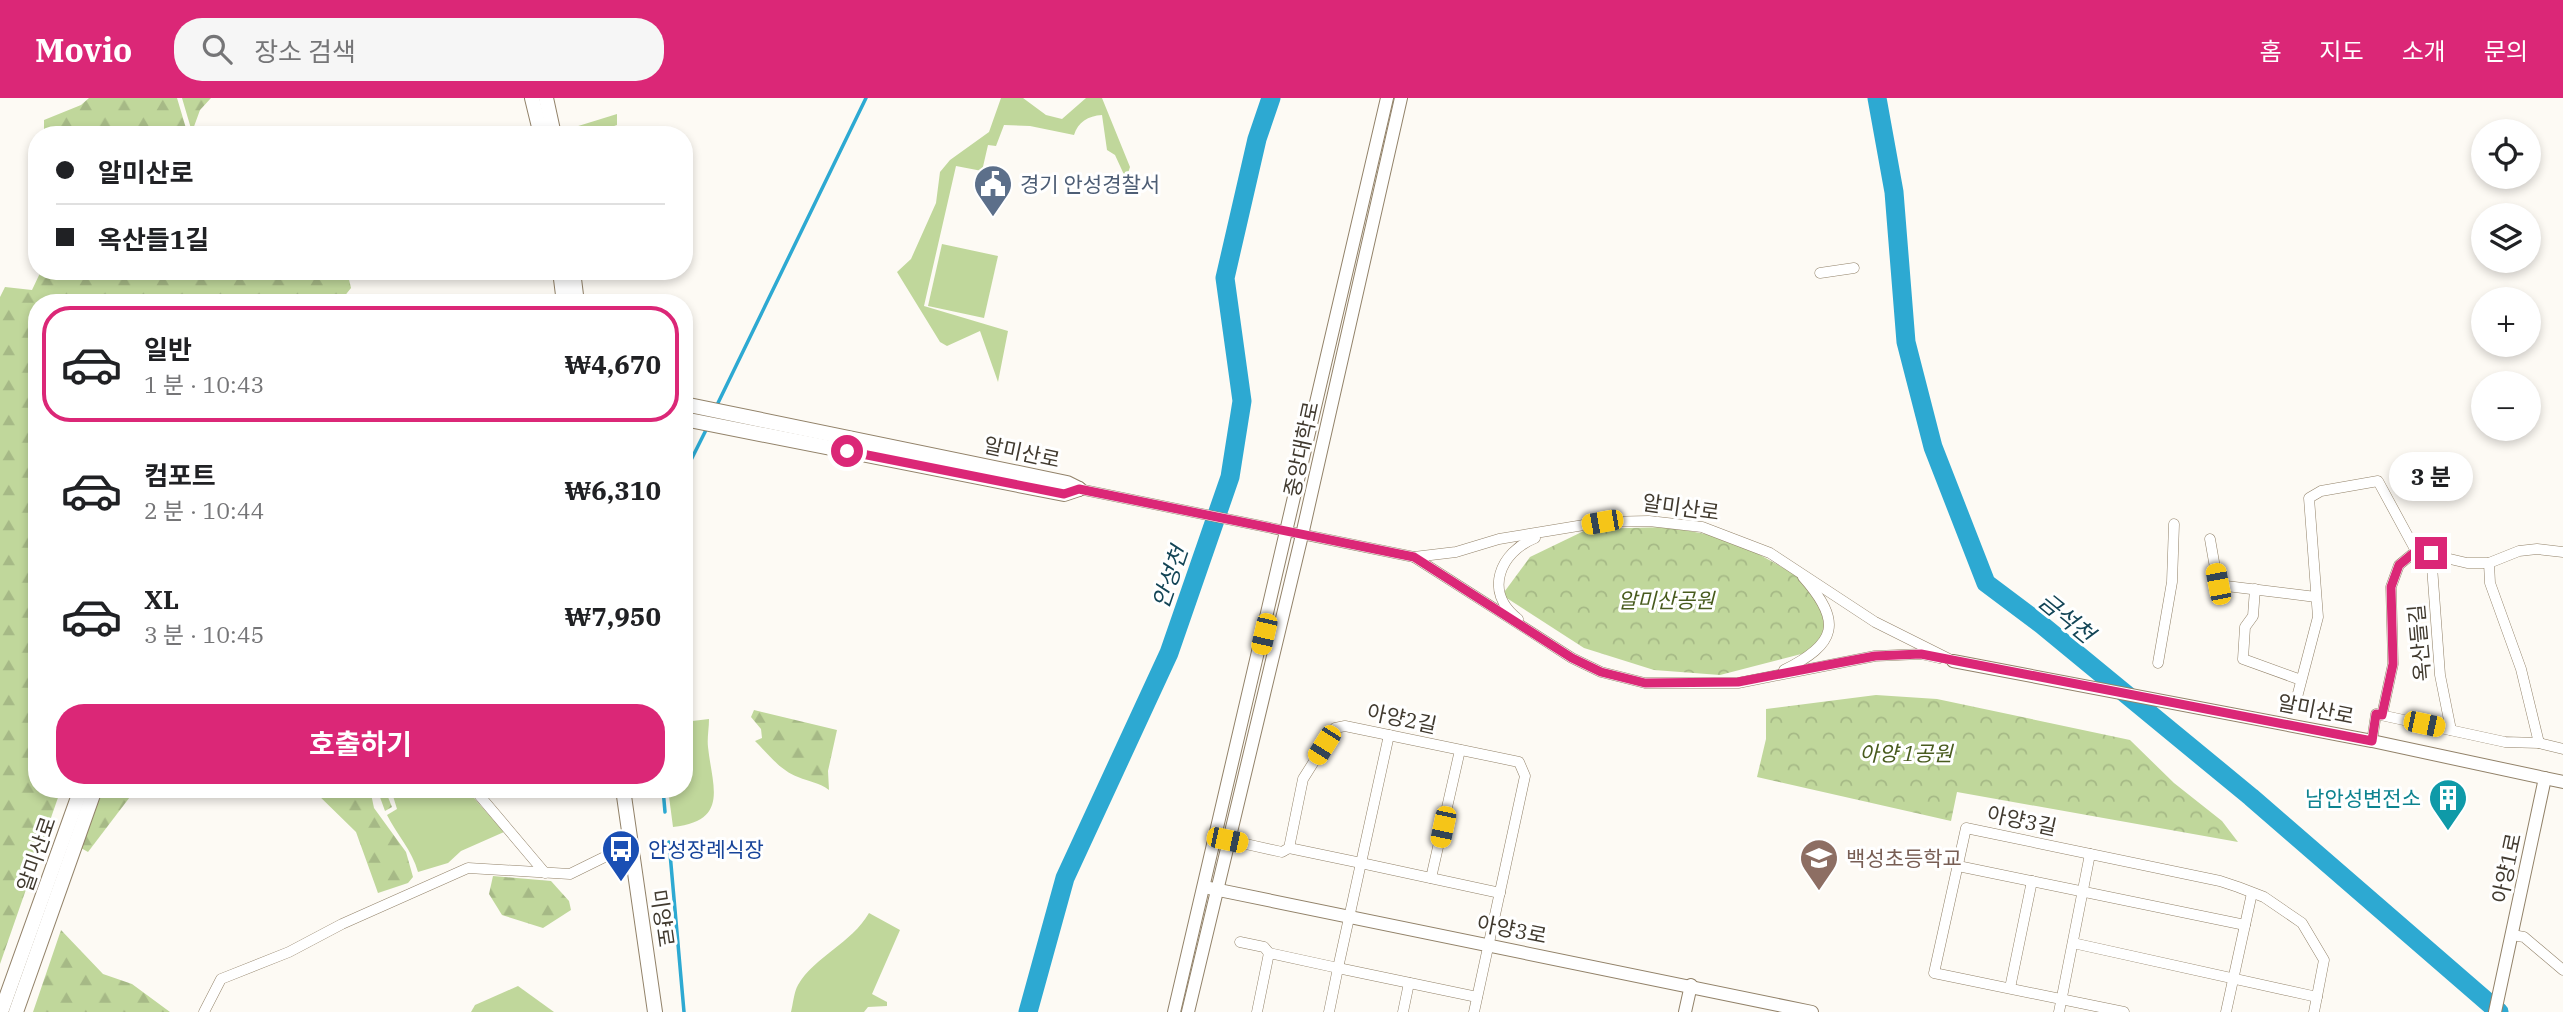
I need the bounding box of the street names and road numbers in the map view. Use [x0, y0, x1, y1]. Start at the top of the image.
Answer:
street label: 중앙대학로 [1277, 399, 1325, 499]
street label: 알미산로 [981, 430, 1063, 474]
street label: 알미산로 [1641, 488, 1721, 526]
street label: 옥산들길 [2402, 603, 2436, 683]
street label: 알미산로 [2275, 688, 2357, 730]
street label: 아양2길 [1365, 697, 1439, 739]
street label: 아양3길 [1985, 799, 2059, 841]
street label: 알미산로 [10, 813, 62, 895]
street label: 아양1로 [2485, 831, 2527, 905]
street label: 미양로 [645, 887, 681, 949]
street label: 아양3로 [1475, 909, 1549, 949]

